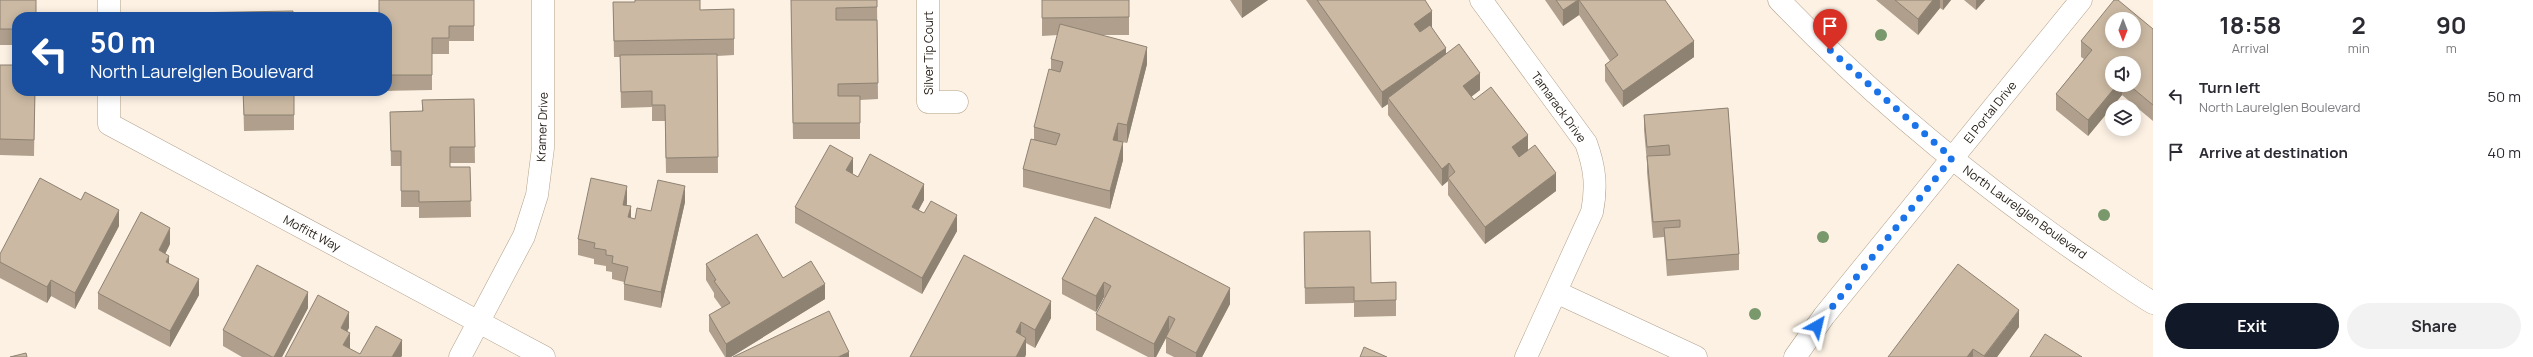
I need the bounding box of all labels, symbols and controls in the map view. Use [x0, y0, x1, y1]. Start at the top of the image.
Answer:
text: 18:58 [2219, 8, 2282, 41]
text: 2 [2352, 8, 2366, 41]
text: 90 [2436, 8, 2467, 41]
pin [1813, 9, 1847, 50]
street label: Silver Tip Court [920, 11, 937, 95]
north arrow [2105, 12, 2141, 48]
map controls [2105, 12, 2141, 136]
icon: arrive [1819, 15, 1841, 37]
text: 50 m [90, 23, 156, 61]
icon: left [24, 28, 76, 80]
text: Arrival [2232, 39, 2269, 57]
text: min [2348, 39, 2370, 57]
text: m [2446, 39, 2457, 57]
button: sound [2105, 56, 2141, 92]
text: North Laurelglen Boulevard [90, 59, 314, 83]
street label: Tamarack Drive [1528, 68, 1590, 146]
street label: El Portal Drive [1960, 77, 2020, 147]
text: Turn left [2199, 77, 2261, 98]
icon: left [2165, 85, 2187, 107]
text: 50 m [2487, 86, 2521, 107]
street label: Kramer Drive [532, 92, 552, 162]
text: North Laurelglen Boulevard [2199, 98, 2360, 116]
button: layers [2105, 100, 2141, 136]
icon: arrive [2165, 141, 2187, 163]
text: Arrive at destination [2199, 142, 2348, 163]
text: 40 m [2487, 142, 2521, 163]
street label: North Laurelglen Boulevard [1960, 161, 2090, 263]
street label: Moffitt Way [280, 211, 344, 256]
button: Exit [2165, 303, 2339, 349]
button: Share [2347, 303, 2521, 349]
position arrow [1796, 305, 1838, 347]

